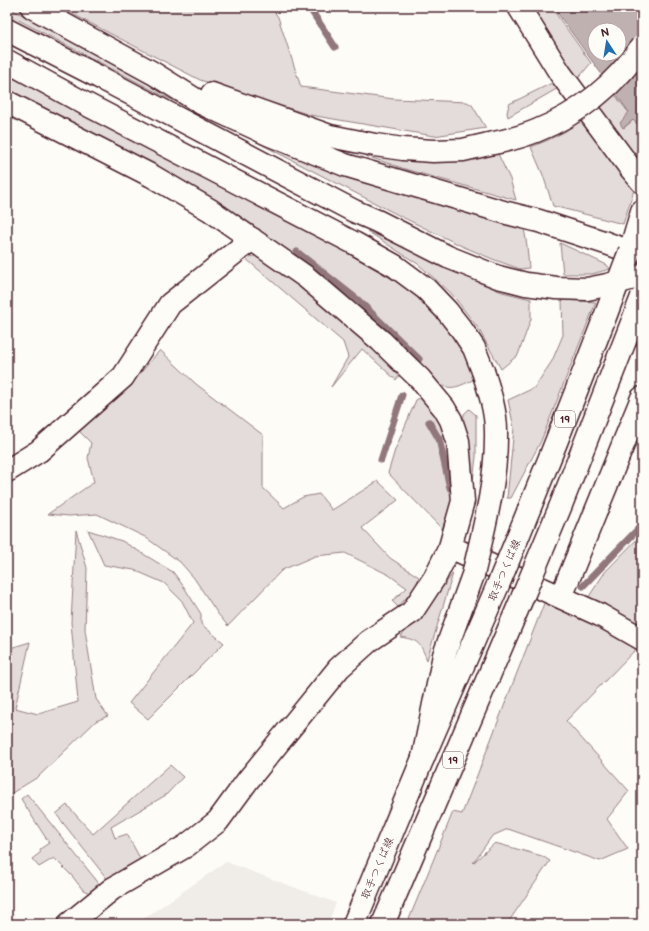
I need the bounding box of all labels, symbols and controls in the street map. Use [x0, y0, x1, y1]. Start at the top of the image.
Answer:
north arrow [587, 22, 627, 62]
text: N [600, 25, 610, 40]
road number: 19 [555, 411, 575, 427]
street label: 取手つくば線 [486, 537, 523, 603]
road number: 19 [443, 752, 463, 768]
street label: 取手つくば線 [359, 835, 396, 901]

